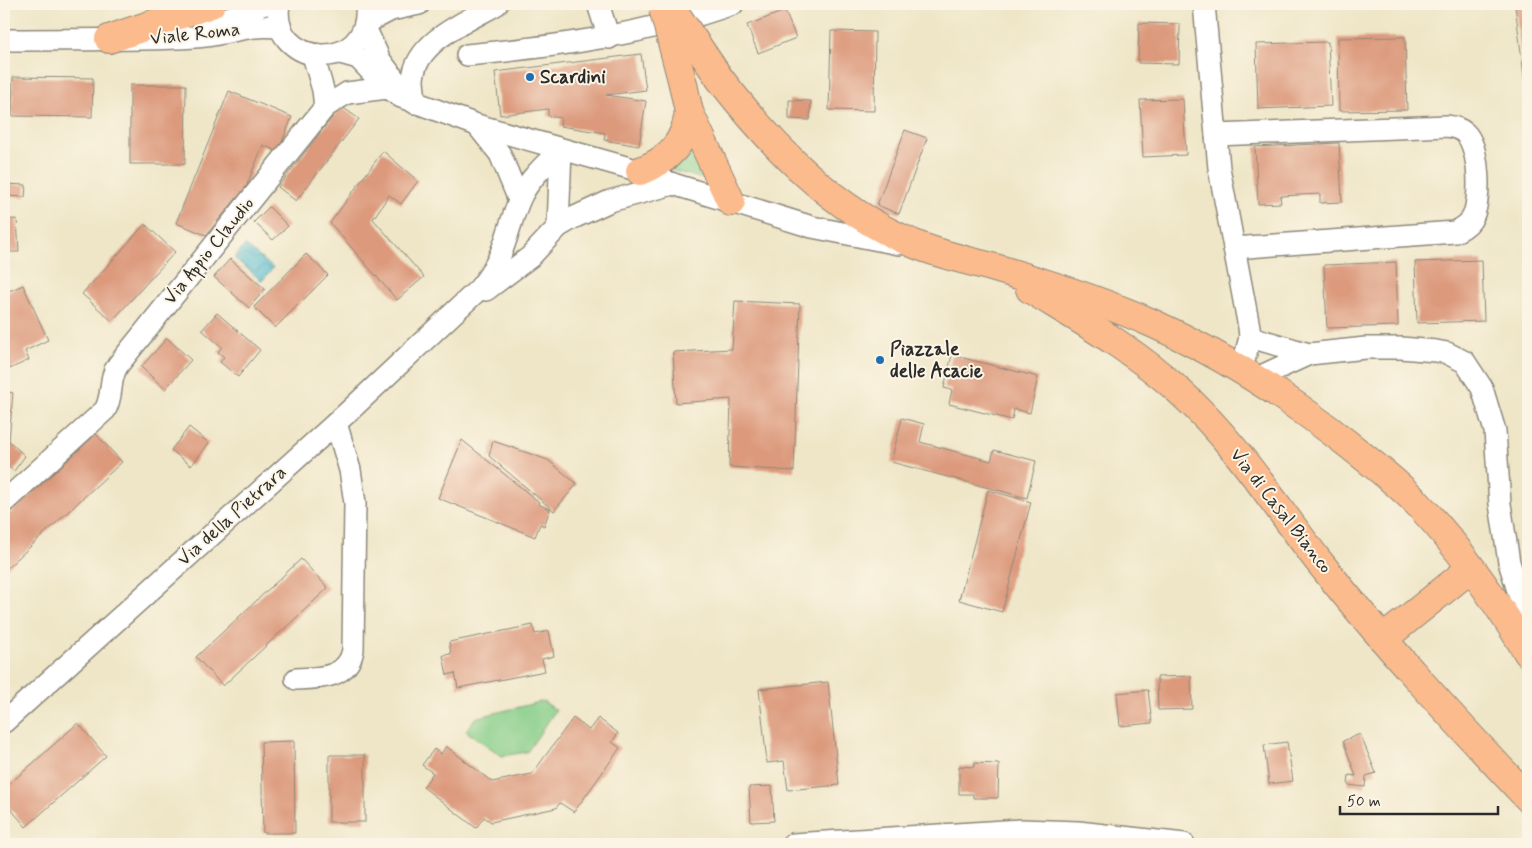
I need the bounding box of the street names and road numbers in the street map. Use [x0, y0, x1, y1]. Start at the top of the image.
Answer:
street label: Viale Roma [149, 17, 241, 51]
street label: Via Appio Claudio [158, 192, 262, 311]
street label: Via di Casal Bianco [1224, 443, 1338, 579]
street label: Via della Pietrara [172, 460, 292, 572]

